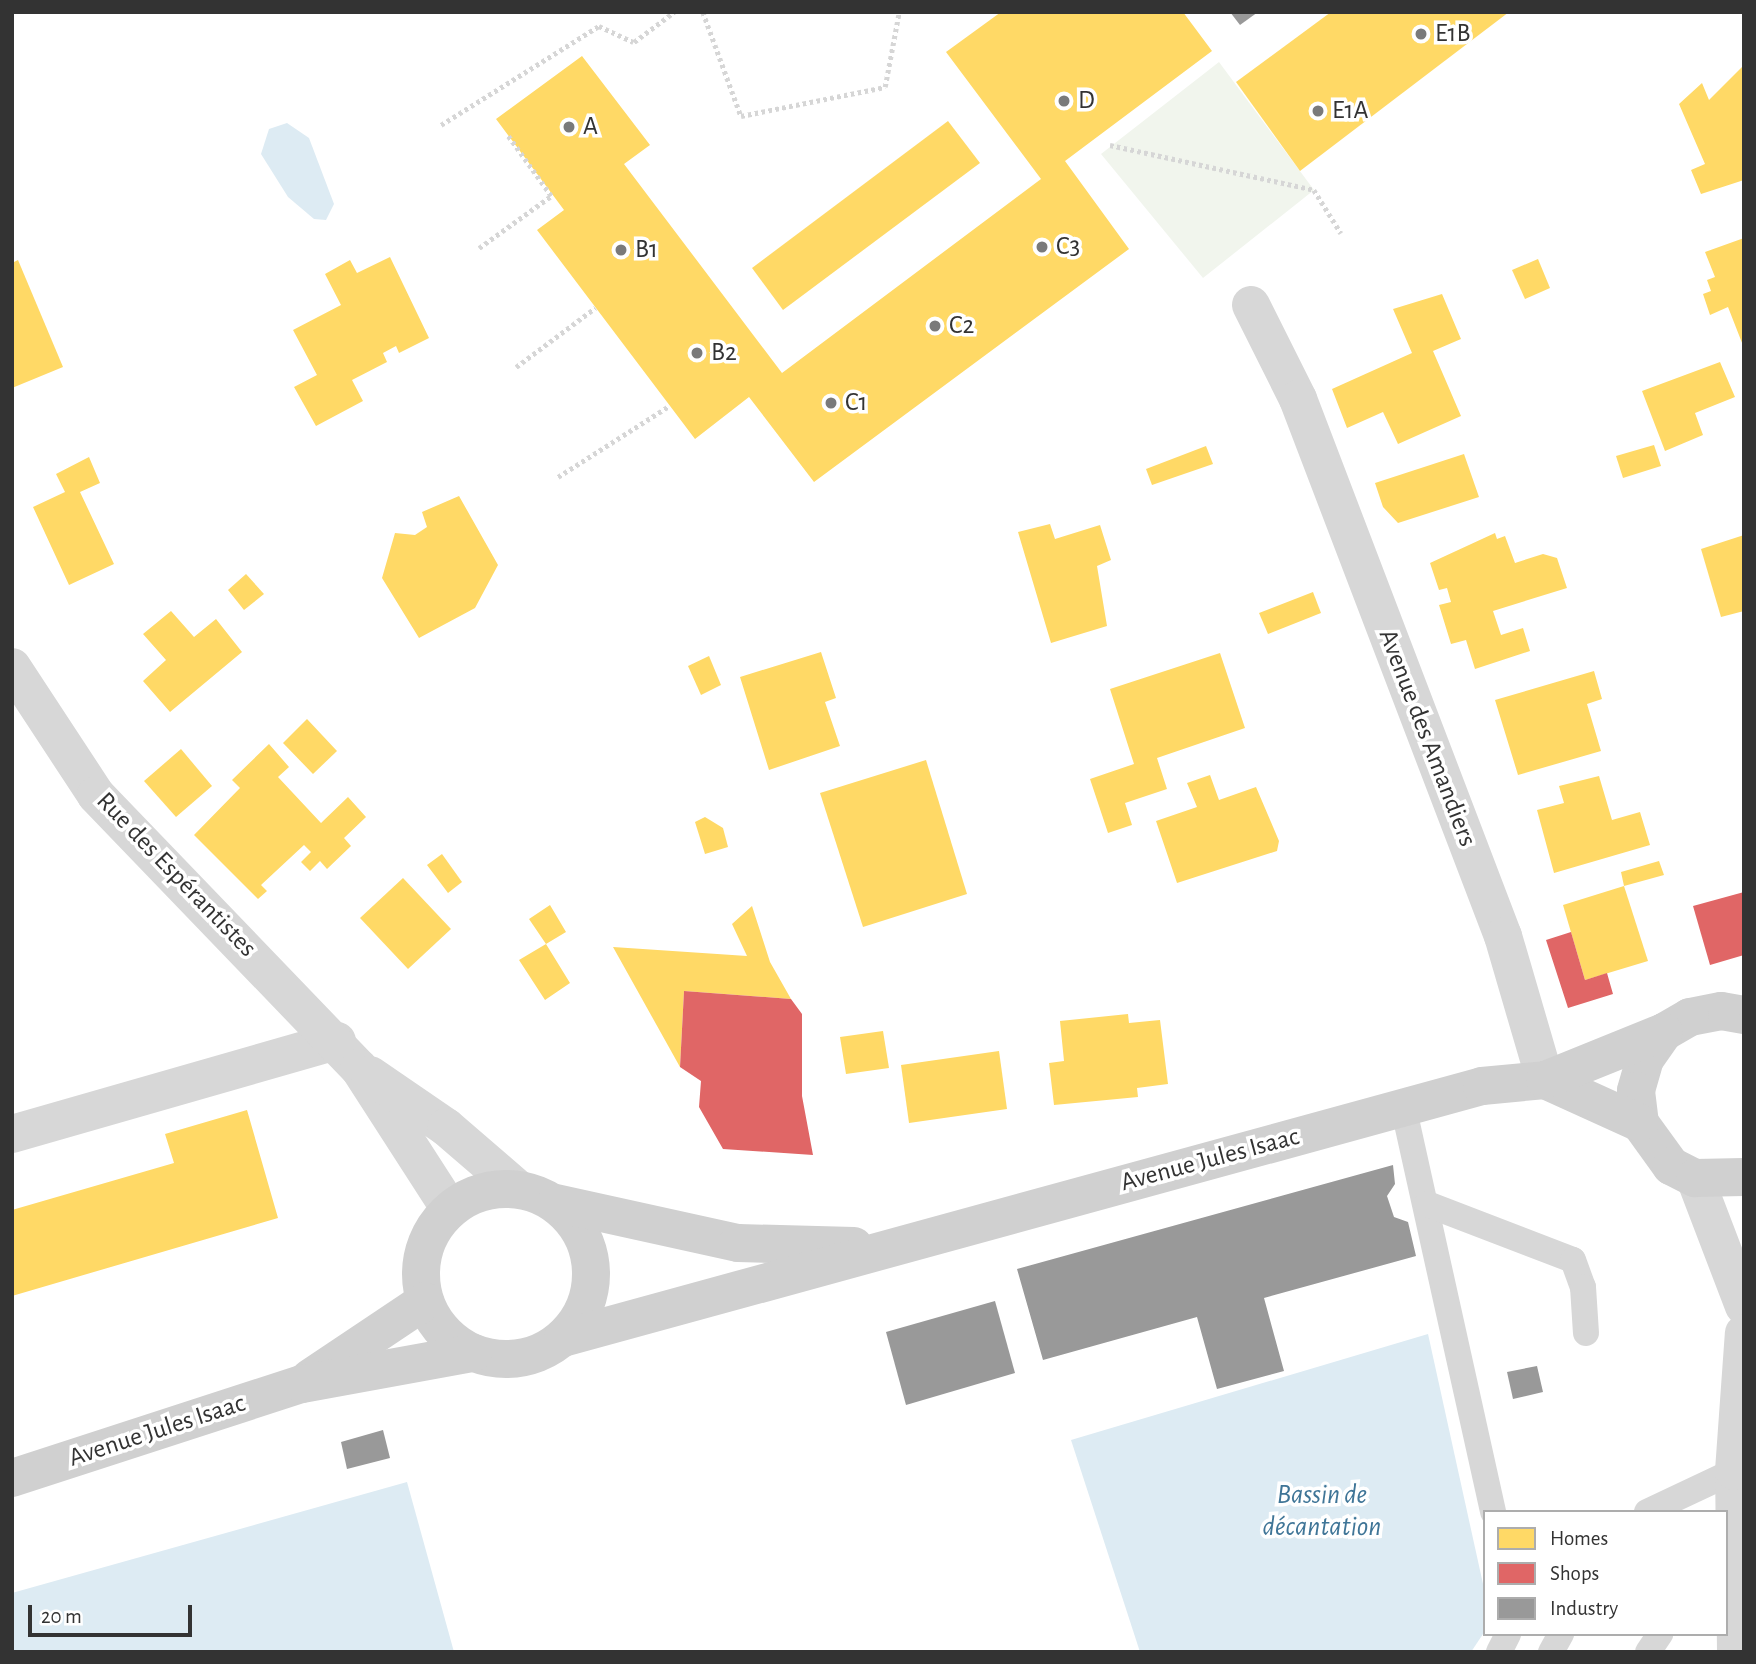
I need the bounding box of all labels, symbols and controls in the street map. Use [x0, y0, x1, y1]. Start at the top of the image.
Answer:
place label: E1B [1435, 18, 1470, 50]
marker: E1B [1413, 26, 1429, 42]
place label: D [1078, 85, 1095, 117]
marker: D [1056, 93, 1072, 109]
place label: E1A [1332, 95, 1369, 127]
marker: E1A [1310, 103, 1326, 119]
place label: A [583, 111, 598, 143]
marker: A [561, 119, 577, 135]
place label: C3 [1056, 231, 1080, 263]
place label: B1 [635, 234, 658, 266]
marker: C3 [1034, 239, 1050, 255]
marker: B1 [613, 242, 629, 258]
place label: C2 [949, 310, 974, 342]
marker: C2 [927, 318, 943, 334]
place label: B2 [711, 337, 737, 369]
marker: B2 [689, 345, 705, 361]
place label: C1 [845, 387, 867, 419]
marker: C1 [823, 395, 839, 411]
street label: Avenue des Amandiers [1371, 625, 1483, 851]
street label: Rue des Espérantistes [89, 786, 263, 964]
street label: Avenue Jules Isaac [1117, 1121, 1303, 1199]
street label: Avenue Jules Isaac [65, 1388, 249, 1474]
water label: Bassin de décantation [1263, 1478, 1381, 1544]
legend [1483, 1510, 1728, 1636]
text: Homes [1550, 1528, 1608, 1549]
text: Shops [1550, 1563, 1599, 1584]
scale bar [32, 1590, 196, 1634]
text: Industry [1550, 1598, 1618, 1619]
text: 20 m [41, 1606, 82, 1627]

